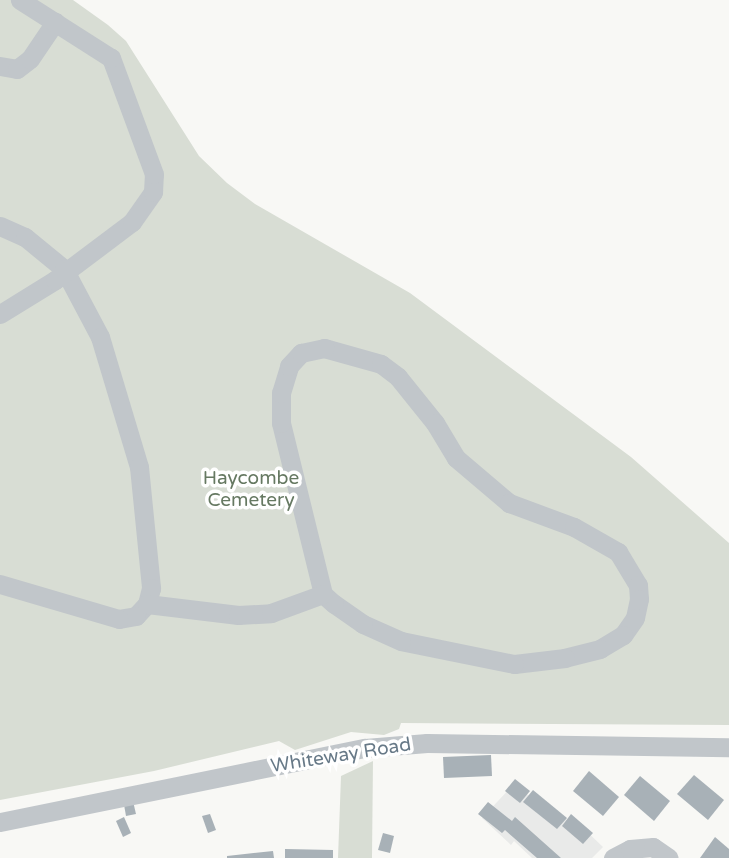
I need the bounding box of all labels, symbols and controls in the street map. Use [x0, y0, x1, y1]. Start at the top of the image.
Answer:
park label: Haycombe Cemetery [203, 468, 299, 512]
street label: Whiteway Road [269, 734, 413, 778]

